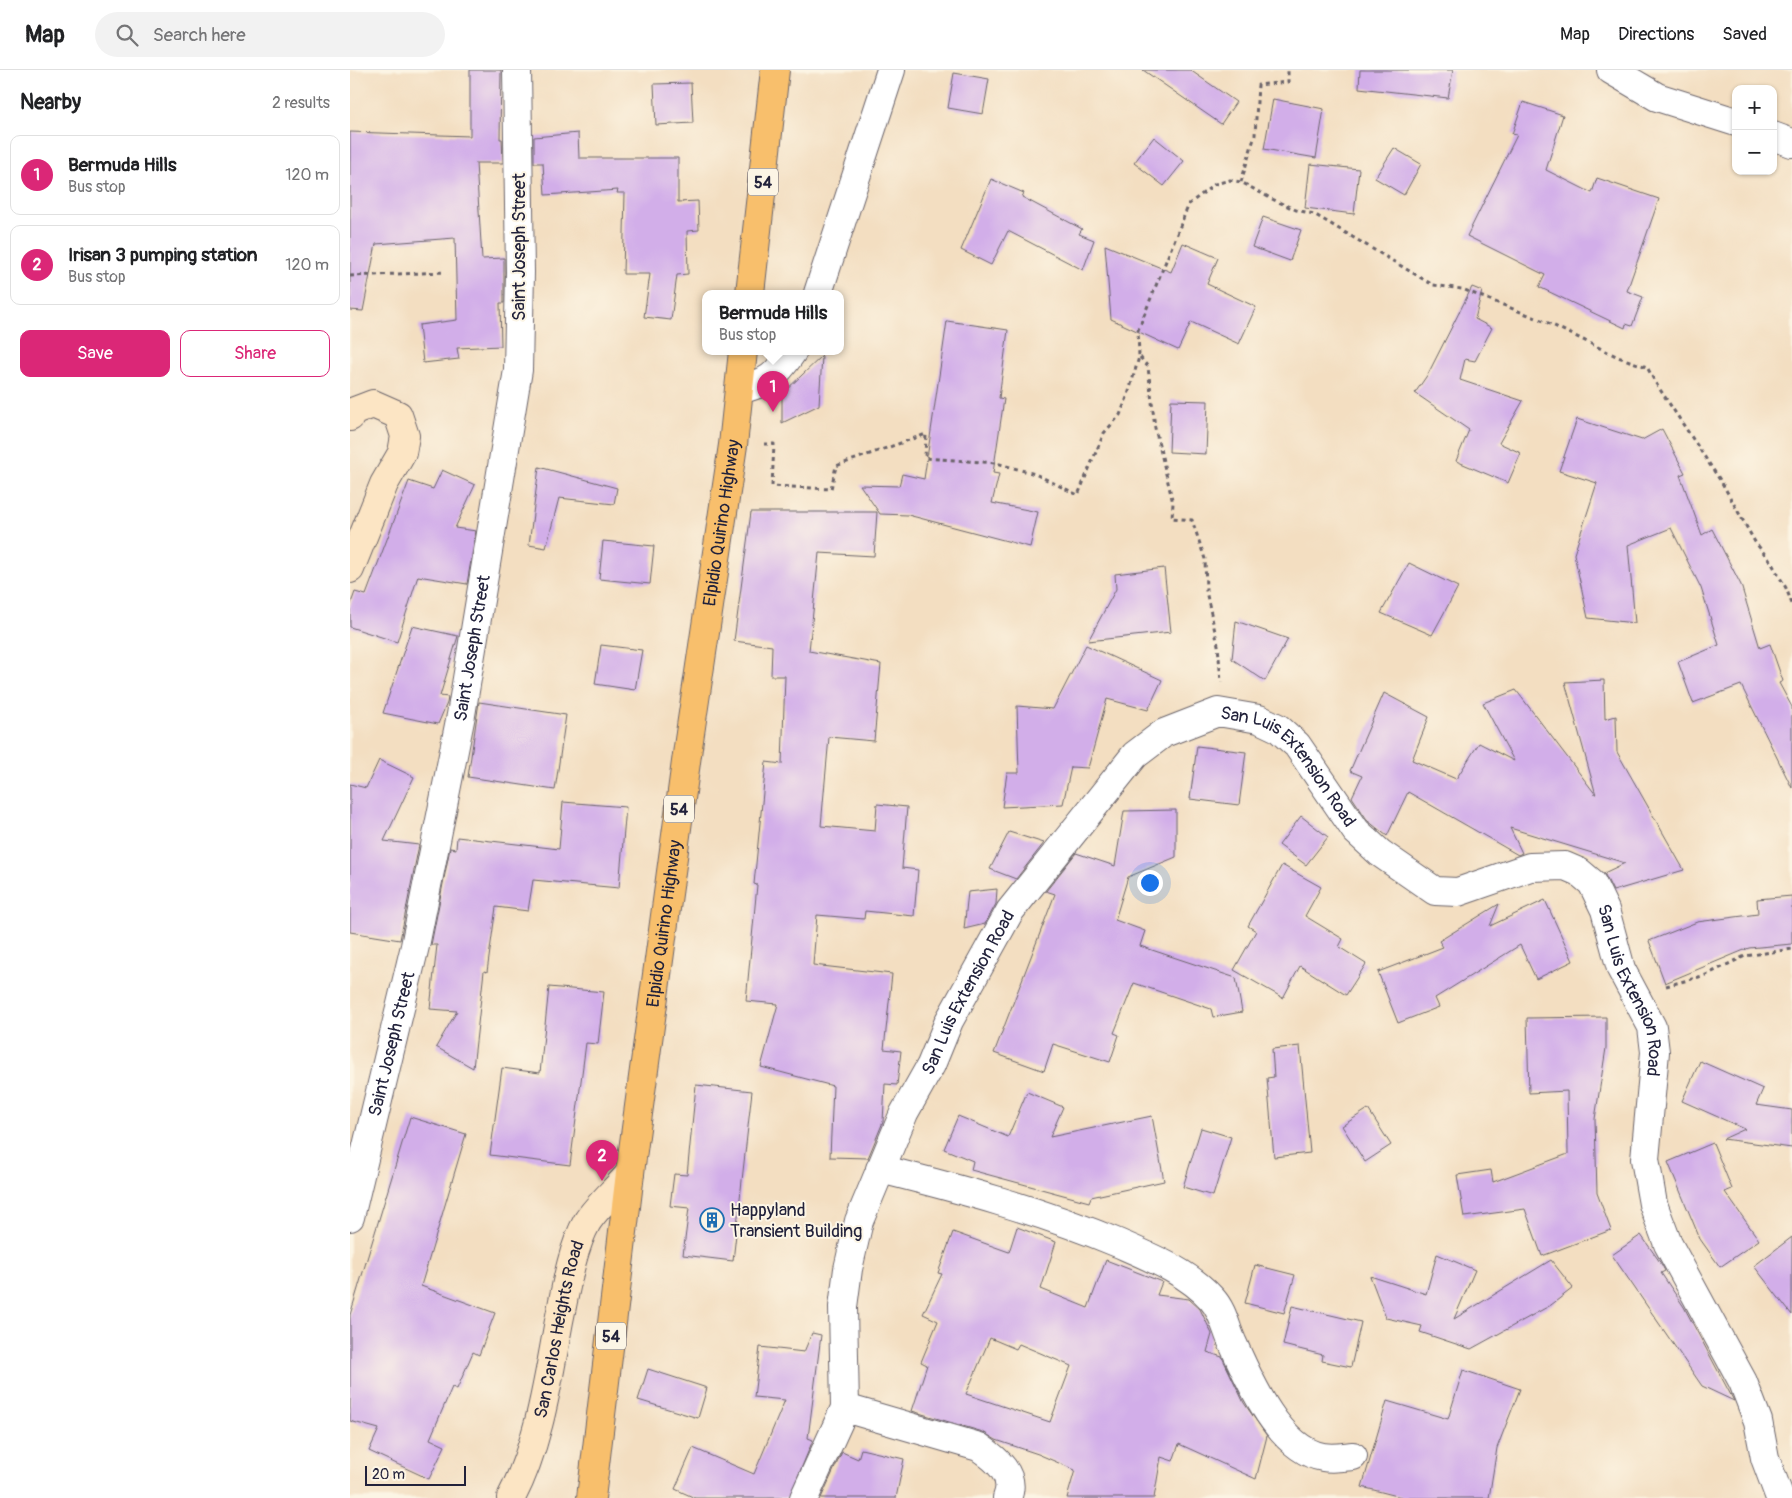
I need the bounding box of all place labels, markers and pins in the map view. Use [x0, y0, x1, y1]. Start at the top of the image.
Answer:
pin: 1 [757, 371, 789, 412]
pin: 2 [586, 1140, 618, 1181]
place label: Happyland Transient Building [730, 1199, 862, 1243]
building icon: Happyland Transient Building [699, 1207, 725, 1233]

